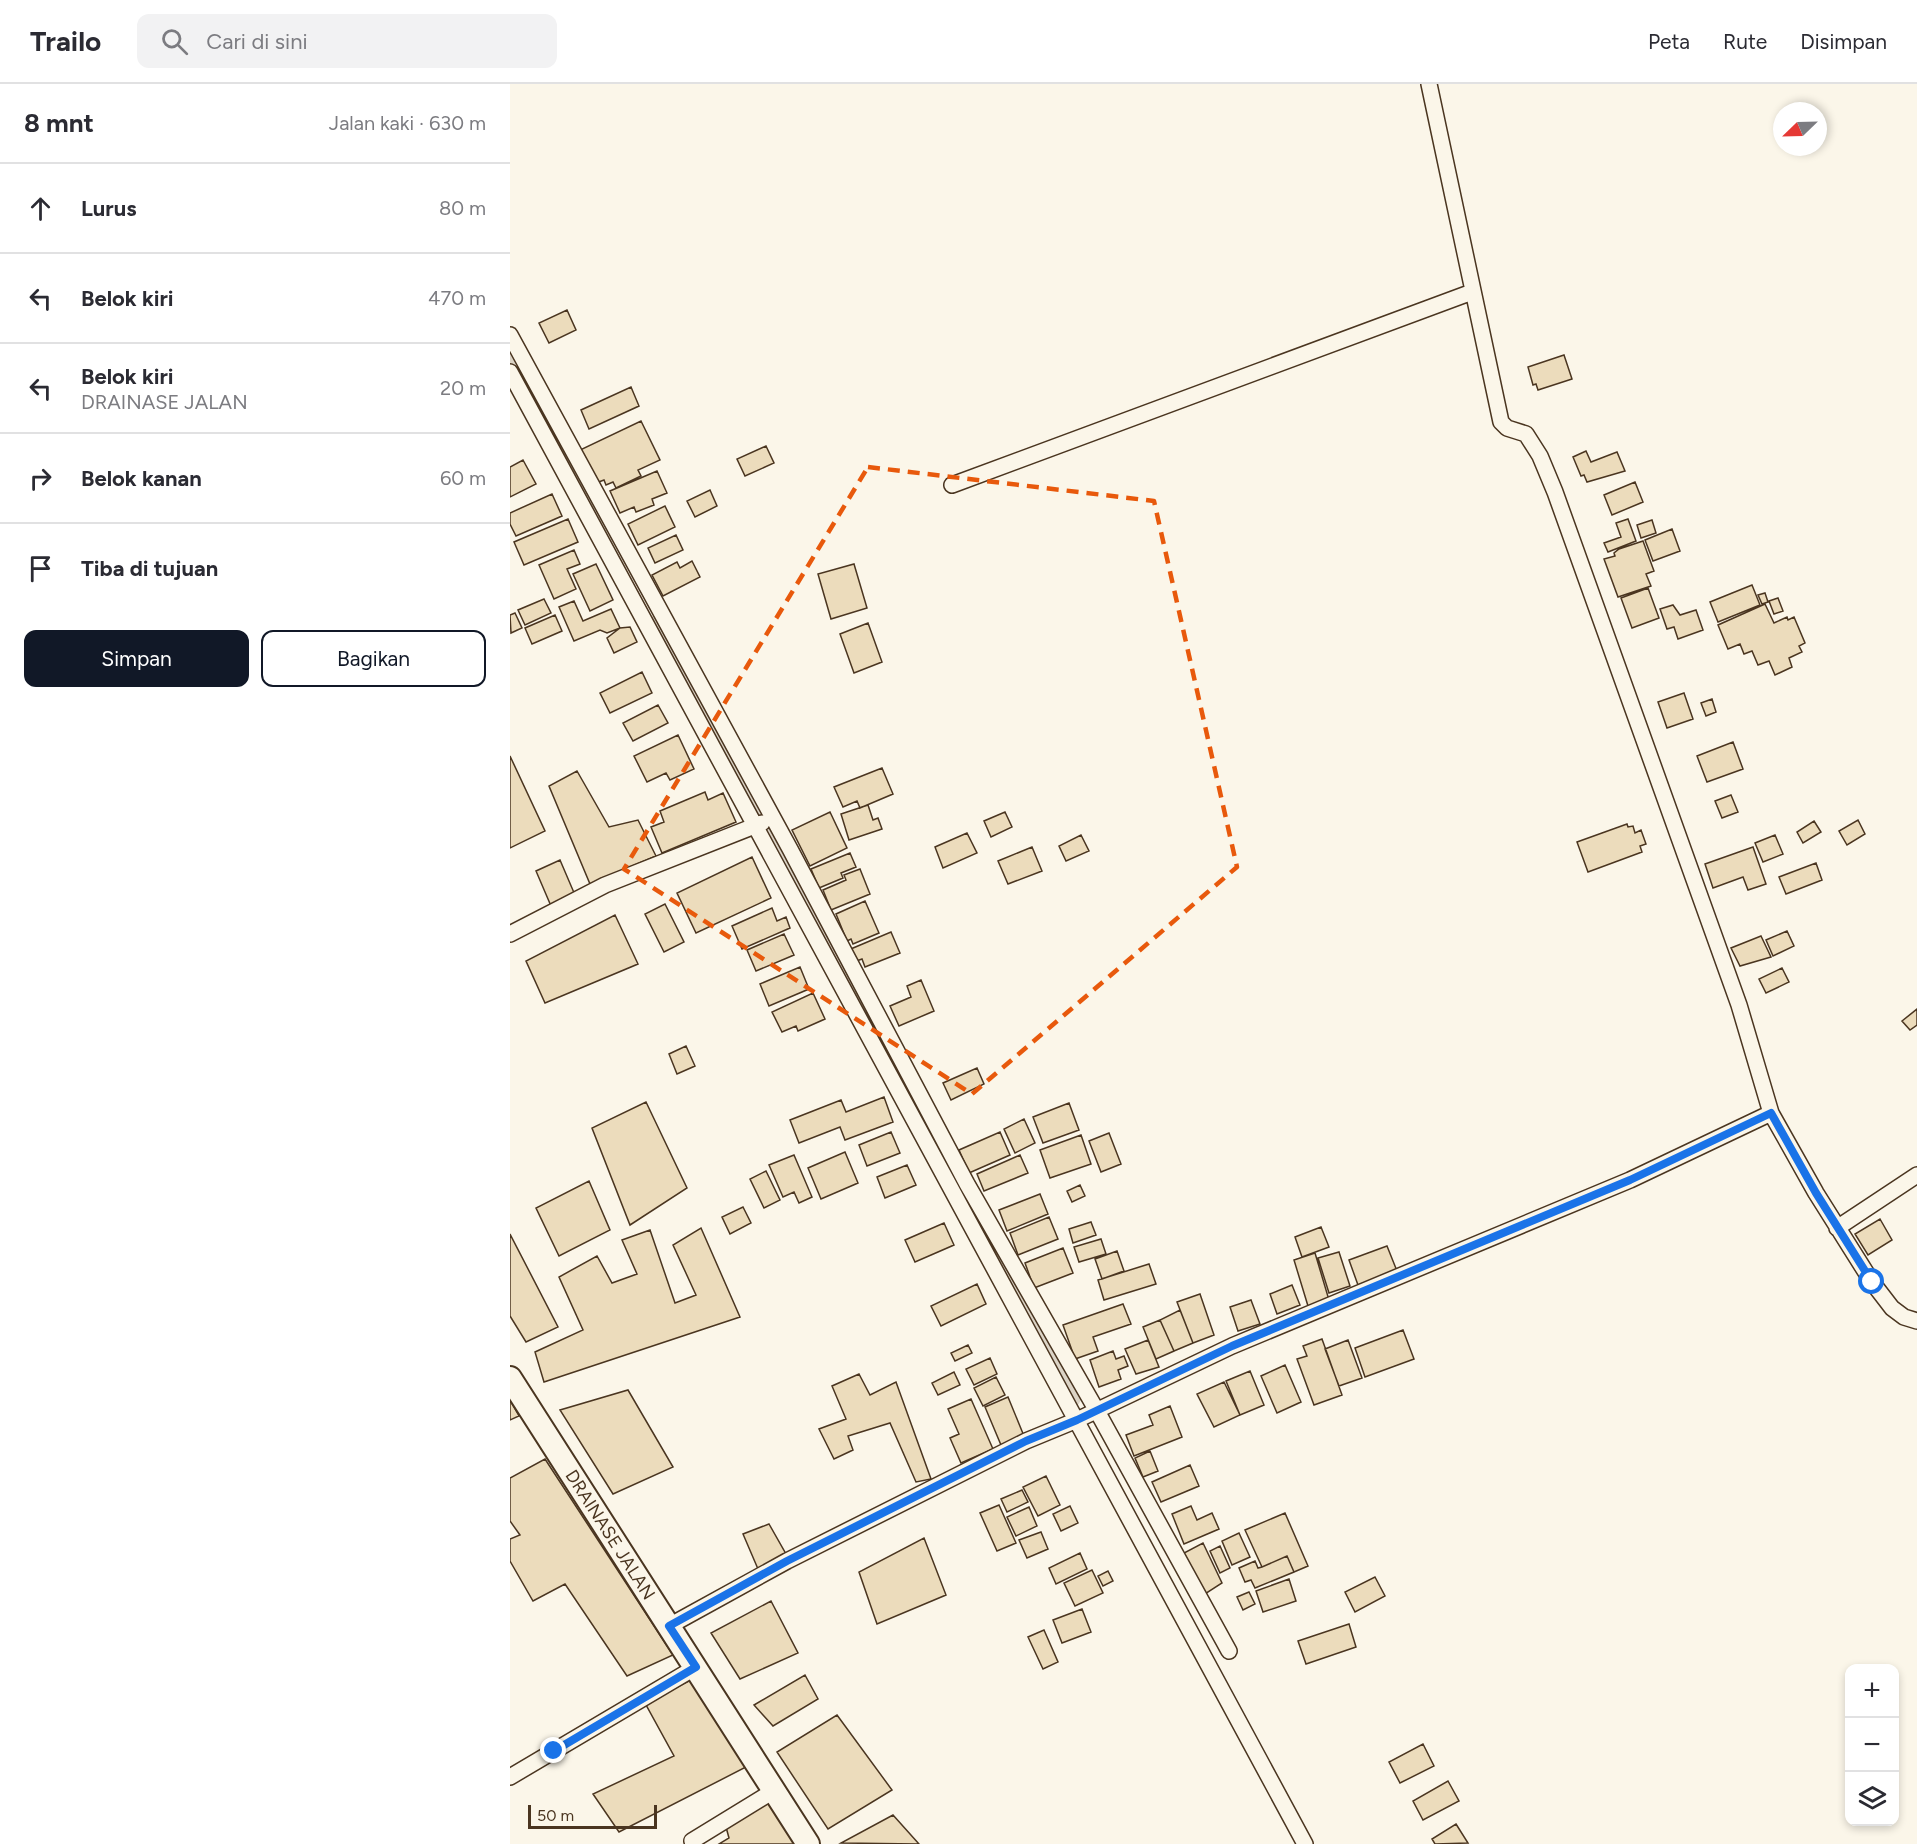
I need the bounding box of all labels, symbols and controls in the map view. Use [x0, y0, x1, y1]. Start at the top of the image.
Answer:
search box [137, 14, 557, 68]
text: Trailo [30, 24, 101, 58]
icon: search [158, 25, 191, 58]
text: Cari di sini [206, 28, 308, 55]
text: Peta [1648, 29, 1690, 54]
text: Rute [1723, 29, 1767, 54]
text: Disimpan [1800, 29, 1887, 54]
north arrow [1773, 102, 1827, 156]
text: 8 mnt [24, 107, 94, 139]
text: Jalan kaki · 630 m [329, 111, 486, 135]
icon: ahead [24, 192, 57, 225]
text: Lurus [81, 195, 136, 222]
text: 80 m [439, 196, 486, 220]
icon: left [24, 282, 57, 315]
text: Belok kiri [81, 285, 174, 312]
text: 470 m [428, 286, 486, 310]
text: Belok kiri [81, 363, 174, 390]
icon: left [24, 372, 57, 405]
text: 20 m [440, 376, 486, 400]
text: DRAINASE JALAN [81, 390, 248, 414]
icon: right [24, 462, 57, 495]
text: Belok kanan [81, 465, 202, 492]
text: 60 m [440, 466, 486, 490]
icon: arrive [24, 552, 57, 585]
text: Tiba di tujuan [81, 555, 218, 582]
button: Simpan [24, 630, 249, 687]
button: Bagikan [261, 630, 486, 687]
route start [1858, 1268, 1884, 1294]
street label: DRAINASE JALAN [561, 1466, 660, 1604]
map controls [1845, 1664, 1899, 1826]
button: + [1845, 1664, 1899, 1718]
button: − [1845, 1718, 1899, 1772]
route end [540, 1737, 566, 1763]
button: layers [1845, 1772, 1899, 1826]
scale bar [528, 1802, 657, 1830]
text: 50 m [537, 1806, 574, 1825]

